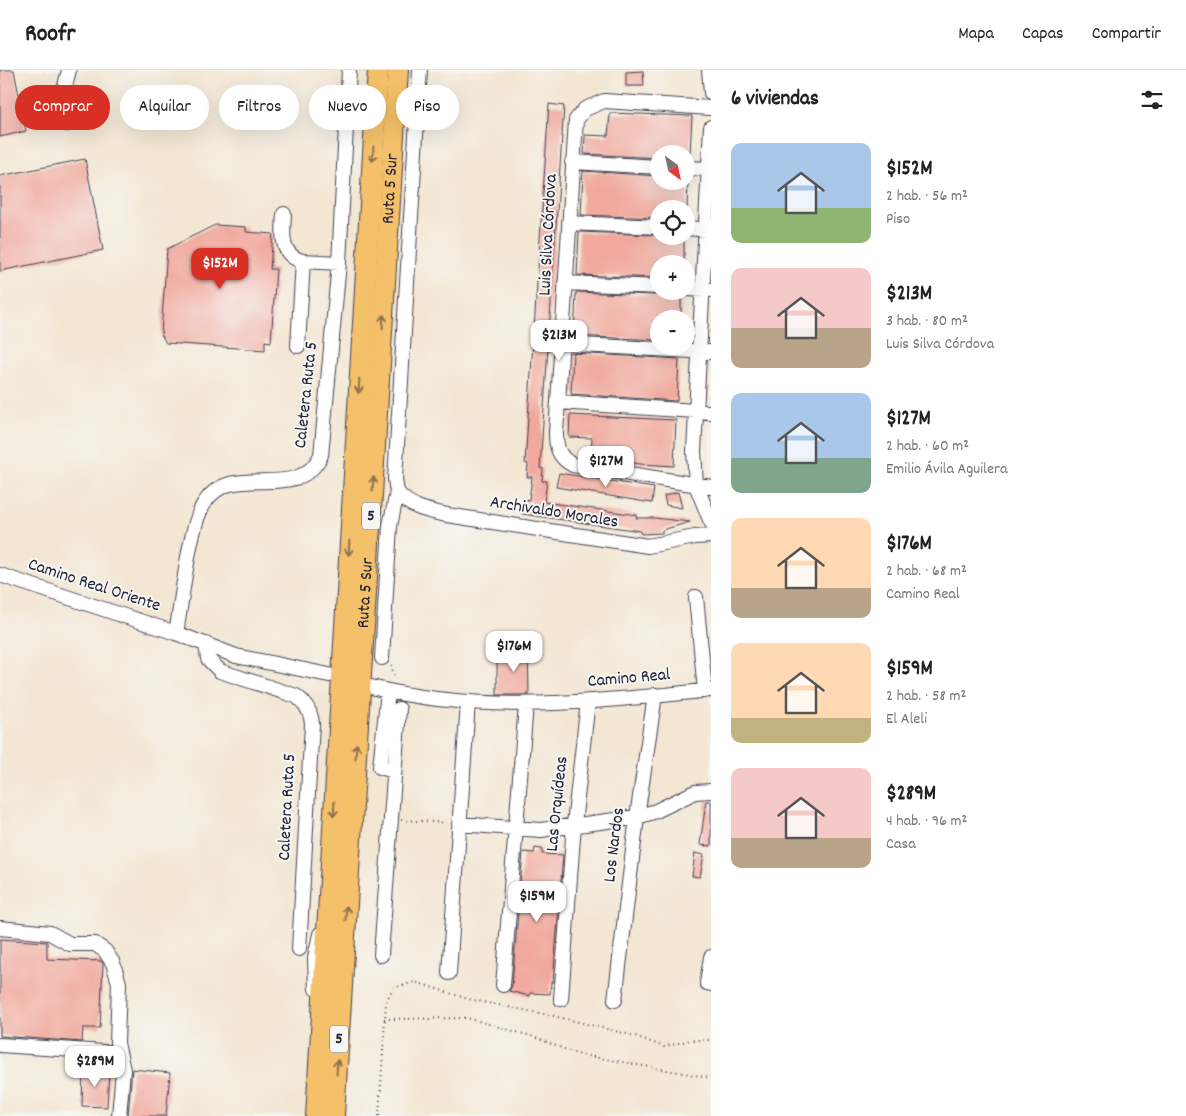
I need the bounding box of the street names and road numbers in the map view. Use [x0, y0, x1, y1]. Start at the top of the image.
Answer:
street label: Ruta 5 Sur [376, 152, 405, 225]
street label: Luis Silva Córdova [533, 173, 565, 296]
street label: Caletera Ruta 5 [289, 340, 325, 450]
street label: Archivaldo Morales [488, 491, 620, 535]
road number: 5 [362, 502, 380, 530]
street label: Camino Real Oriente [24, 553, 164, 619]
street label: Ruta 5 Sur [351, 557, 381, 629]
street label: Camino Real [587, 663, 672, 695]
street label: Caletera Ruta 5 [273, 753, 303, 861]
street label: Las Orquídeas [541, 755, 575, 853]
street label: Los Nardos [598, 806, 632, 884]
road number: 5 [330, 1026, 348, 1052]

